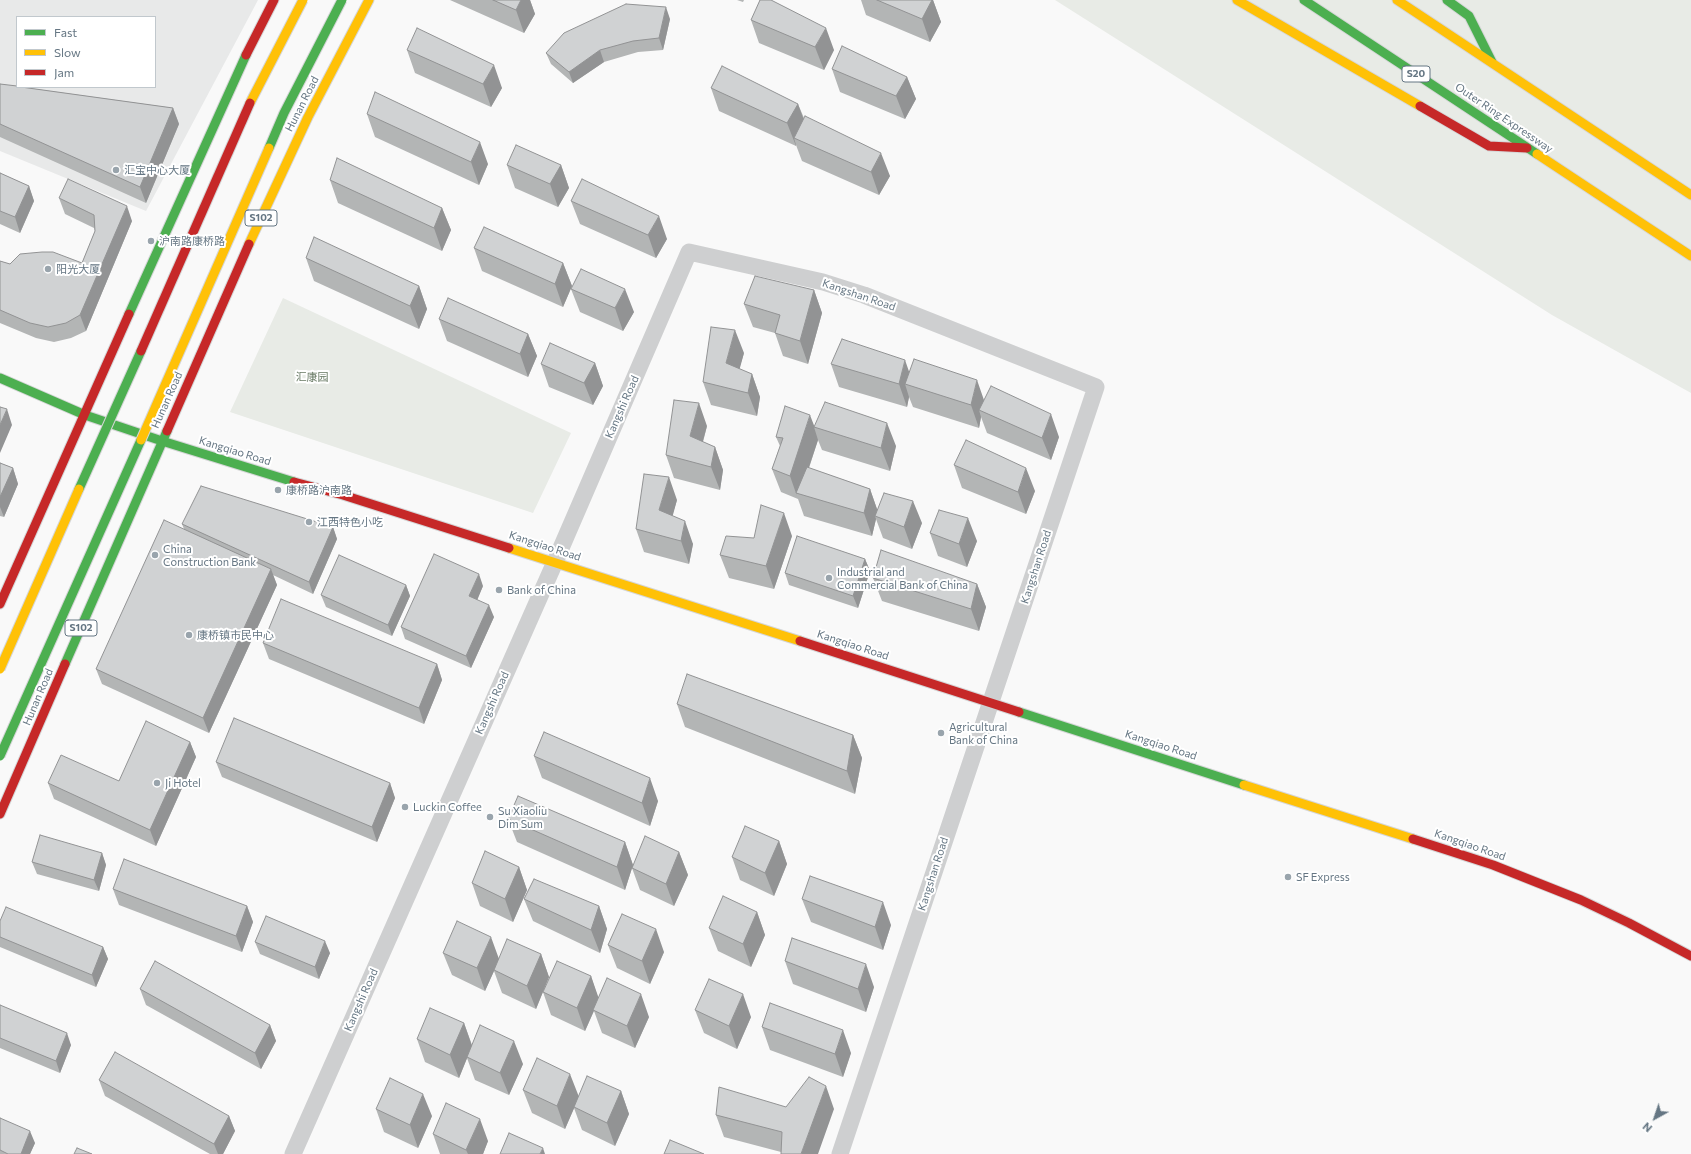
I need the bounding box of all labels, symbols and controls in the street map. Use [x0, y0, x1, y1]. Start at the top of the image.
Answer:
legend [16, 16, 156, 88]
text: Fast [54, 25, 77, 39]
text: Slow [54, 45, 81, 59]
text: Jam [54, 65, 74, 79]
road number: S20 [1402, 66, 1430, 82]
street label: Hunan Road [282, 74, 322, 134]
street label: Outer Ring Expressway [1453, 80, 1555, 156]
place label: 汇宝中心大厦 [124, 163, 190, 177]
marker: 汇宝中心大厦 [111, 165, 121, 175]
road number: S102 [245, 210, 277, 226]
place label: 沪南路康桥路 [159, 234, 225, 248]
marker: 沪南路康桥路 [146, 236, 156, 246]
place label: 阳光大厦 [56, 262, 100, 276]
marker: 阳光大厦 [43, 264, 53, 274]
street label: Kangshan Road [821, 276, 897, 314]
street label: Hunan Road [149, 370, 185, 430]
park label: 汇康园 [296, 370, 328, 384]
street label: Kangshi Road [602, 374, 642, 440]
street label: Kangqiao Road [197, 434, 273, 468]
place label: 康桥路沪南路 [286, 483, 352, 497]
marker: 康桥路沪南路 [273, 485, 283, 495]
place label: 江西特色小吃 [317, 515, 383, 529]
marker: 江西特色小吃 [304, 517, 314, 527]
street label: Kangqiao Road [507, 528, 583, 564]
street label: Kangshan Road [1018, 529, 1054, 605]
place label: China Construction Bank [163, 542, 256, 568]
marker: China Construction Bank [150, 550, 160, 560]
place label: Industrial and Commercial Bank of China [837, 565, 968, 591]
marker: Industrial and Commercial Bank of China [824, 573, 834, 583]
place label: Bank of China [507, 583, 576, 597]
marker: Bank of China [494, 585, 504, 595]
road number: S102 [65, 620, 97, 636]
street label: Kangqiao Road [815, 627, 891, 663]
place label: 康桥镇市民中心 [197, 628, 274, 642]
marker: 康桥镇市民中心 [184, 630, 194, 640]
street label: Hunan Road [20, 667, 56, 727]
street label: Kangshi Road [472, 670, 512, 736]
place label: Agricultural Bank of China [949, 720, 1018, 746]
street label: Kangqiao Road [1123, 727, 1199, 763]
marker: Agricultural Bank of China [936, 728, 946, 738]
place label: Ji Hotel [165, 776, 201, 790]
marker: Ji Hotel [152, 778, 162, 788]
place label: Luckin Coffee [413, 800, 482, 814]
marker: Luckin Coffee [400, 802, 410, 812]
place label: Su Xiaoliu Dim Sum [498, 804, 547, 830]
marker: Su Xiaoliu Dim Sum [485, 812, 495, 822]
street label: Kangqiao Road [1433, 827, 1507, 863]
street label: Kangshan Road [915, 836, 951, 912]
place label: SF Express [1296, 870, 1350, 884]
marker: SF Express [1283, 872, 1293, 882]
street label: Kangshi Road [341, 967, 381, 1033]
north arrow [1635, 1098, 1675, 1138]
text: N [1640, 1120, 1654, 1135]

